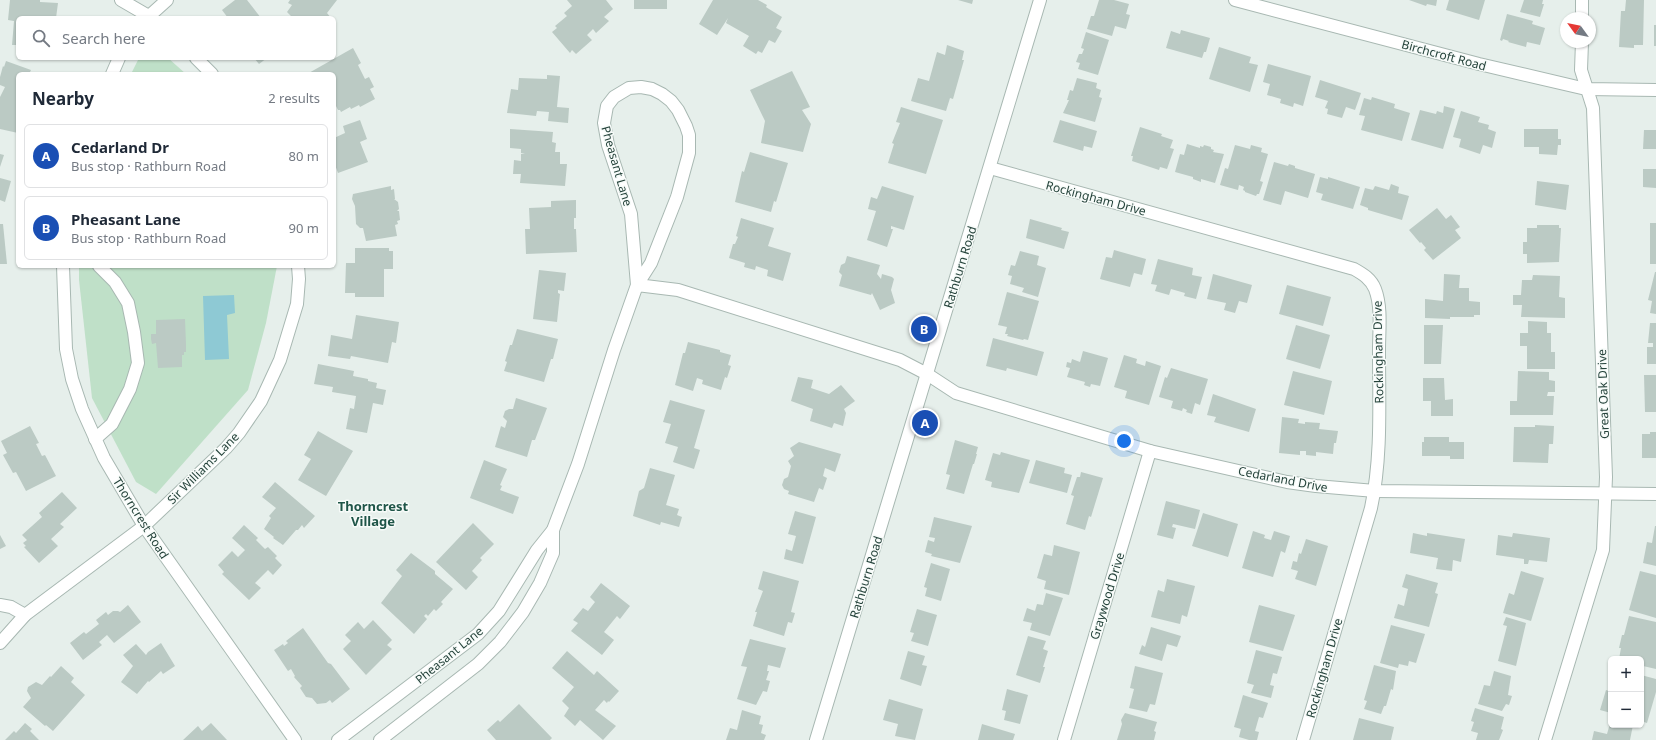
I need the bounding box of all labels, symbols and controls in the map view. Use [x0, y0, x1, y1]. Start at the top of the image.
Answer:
north arrow [1560, 12, 1596, 48]
search box [16, 16, 336, 60]
icon: search [30, 27, 52, 49]
text: Search here [62, 28, 145, 48]
street label: Birchcroft Road [1400, 36, 1488, 74]
text: Nearby [32, 87, 94, 110]
text: 2 results [268, 89, 320, 107]
street label: Pheasant Lane [597, 124, 637, 208]
text: Cedarland Dr [71, 137, 169, 157]
text: A [42, 147, 51, 165]
text: 80 m [289, 147, 319, 165]
text: Bus stop · Rathburn Road [71, 157, 226, 175]
street label: Rockingham Drive [1044, 176, 1148, 220]
text: Pheasant Lane [71, 209, 181, 229]
text: B [42, 219, 50, 237]
text: 90 m [289, 219, 319, 237]
street label: Rathburn Road [939, 224, 981, 310]
text: Bus stop · Rathburn Road [71, 229, 226, 247]
street label: Rockingham Drive [1369, 300, 1387, 404]
pin: B [911, 314, 937, 344]
street label: Great Oak Drive [1593, 349, 1613, 439]
pin: A [912, 408, 938, 438]
street label: Sir Williams Lane [163, 428, 243, 508]
your location [1114, 431, 1134, 451]
street label: Cedarland Drive [1237, 462, 1329, 496]
street label: Thorncrest Road [109, 474, 173, 562]
district label: Thorncrest Village [338, 497, 409, 530]
street label: Rathburn Road [845, 534, 887, 620]
street label: Graywood Drive [1086, 550, 1128, 642]
street label: Rockingham Drive [1302, 616, 1346, 720]
street label: Pheasant Lane [412, 622, 487, 688]
map controls [1608, 656, 1644, 728]
button: + [1608, 656, 1644, 692]
button: − [1608, 692, 1644, 728]

